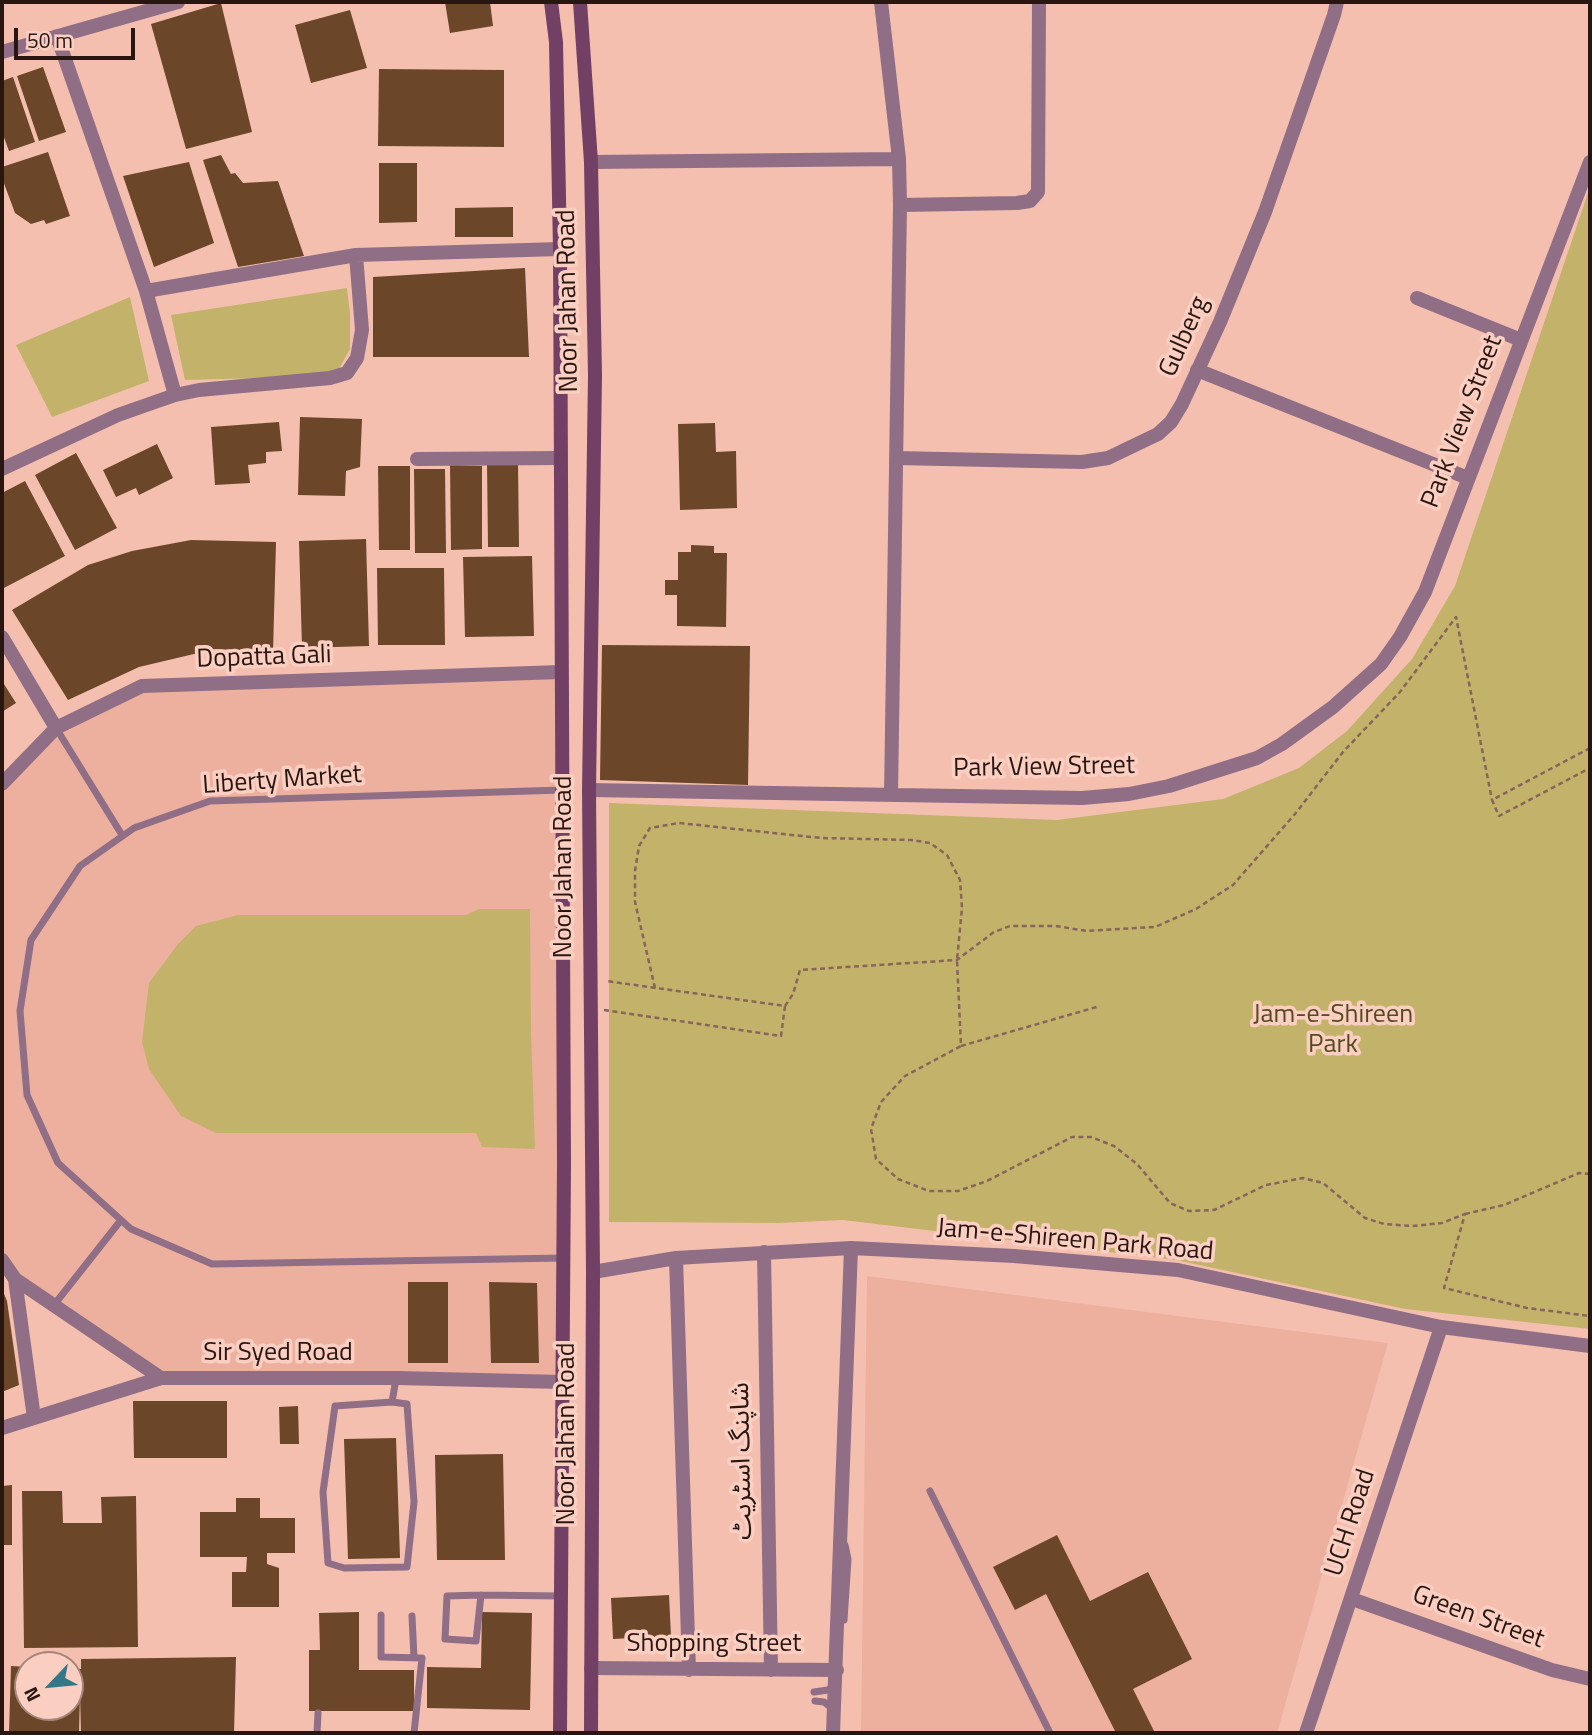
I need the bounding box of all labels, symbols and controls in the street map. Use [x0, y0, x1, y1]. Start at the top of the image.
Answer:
scale bar [18, 14, 138, 58]
text: 50 m [27, 24, 73, 56]
street label: Noor Jahan Road [552, 209, 586, 393]
street label: Gulberg [1154, 292, 1216, 382]
street label: Park View Street [1416, 332, 1510, 512]
street label: Dopatta Gali [196, 640, 332, 676]
street label: Park View Street [953, 751, 1135, 785]
street label: Liberty Market [201, 760, 363, 802]
street label: Noor Jahan Road [549, 775, 581, 959]
park label: Jam-e-Shireen Park [1253, 1000, 1413, 1062]
street label: Jam-e-Shireen Park Road [935, 1213, 1215, 1269]
street label: Sir Syed Road [203, 1338, 353, 1370]
street label: Noor Jahan Road [552, 1342, 584, 1526]
street label: شاپنگ اسٹریٹ [726, 1382, 760, 1540]
street label: UCH Road [1319, 1466, 1383, 1580]
street label: Green Street [1408, 1580, 1548, 1656]
street label: Shopping Street [627, 1629, 801, 1661]
north arrow [14, 1651, 84, 1721]
text: N [16, 1682, 47, 1707]

